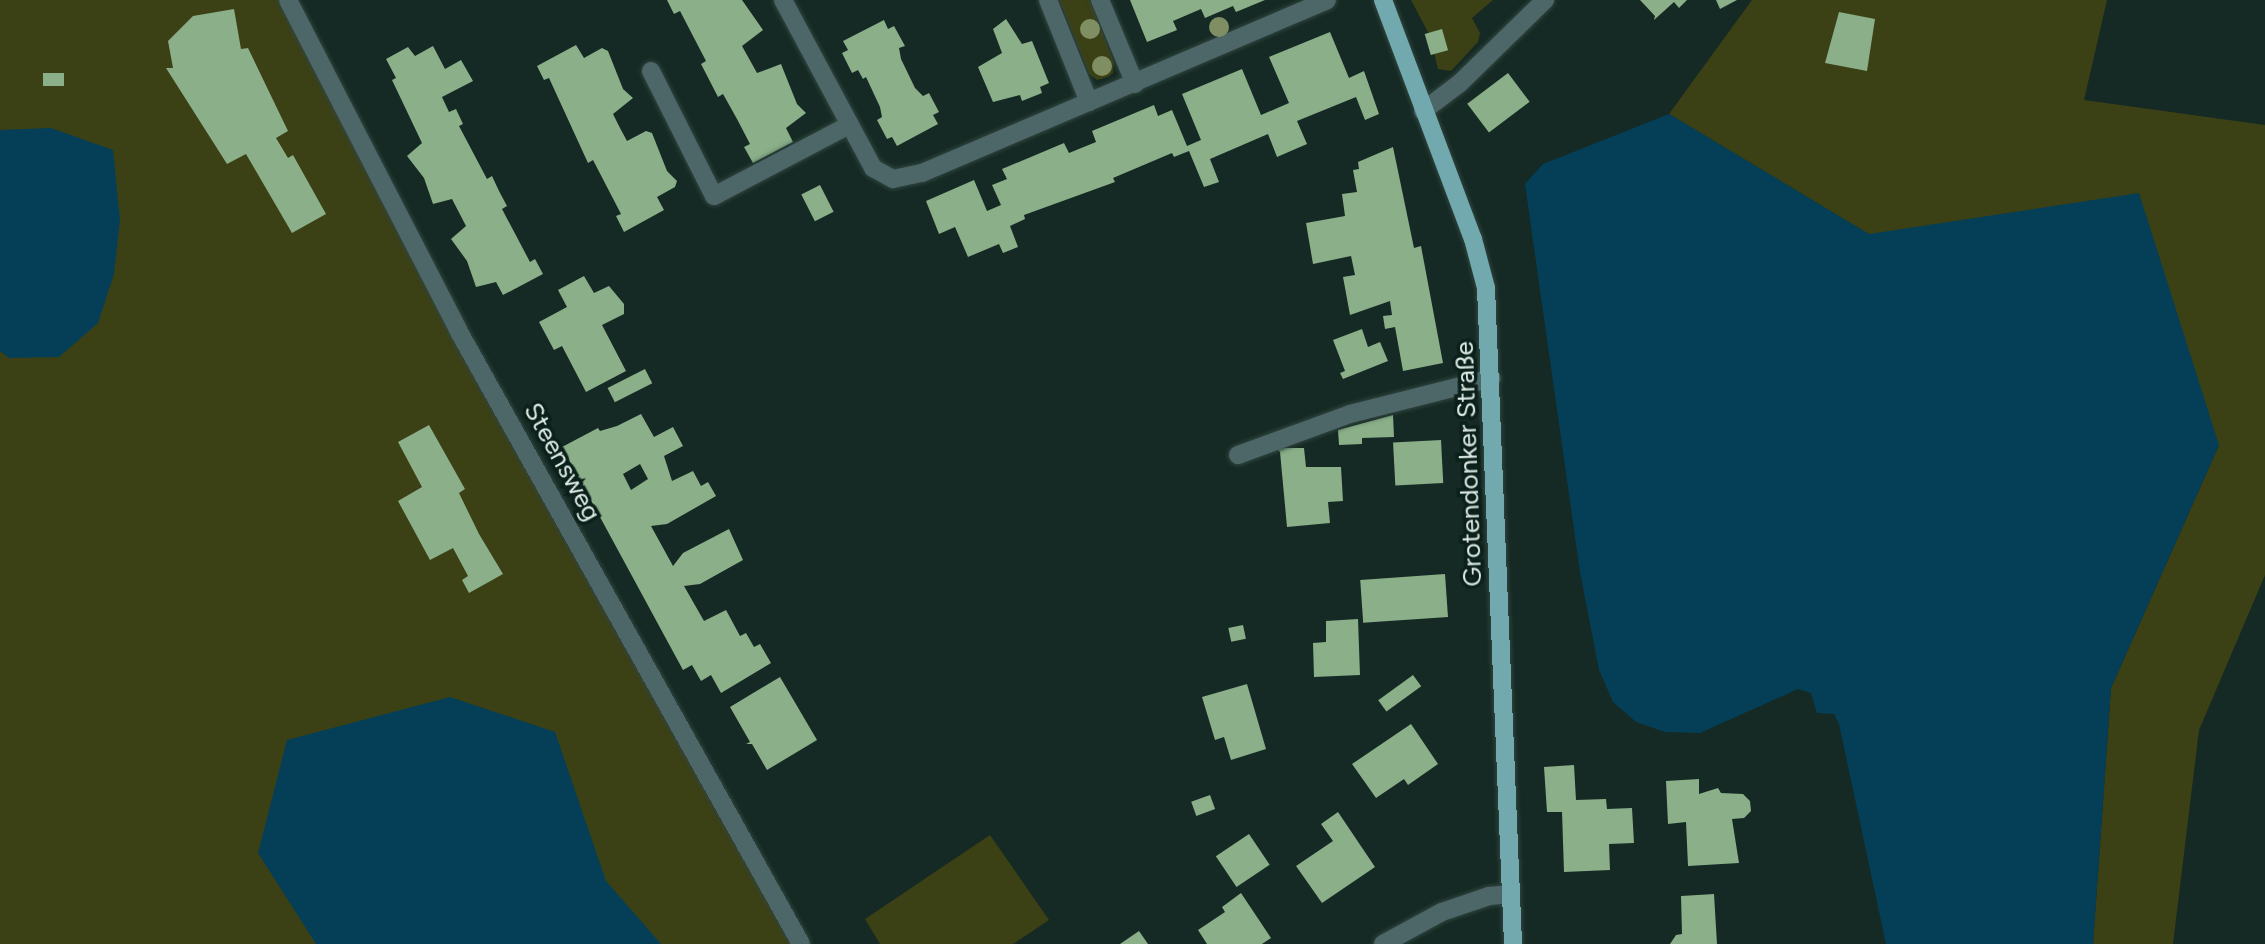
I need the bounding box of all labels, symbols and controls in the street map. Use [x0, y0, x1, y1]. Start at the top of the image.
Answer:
street label: Grotendonker Straße [1449, 341, 1489, 587]
street label: Steensweg [517, 397, 607, 527]

